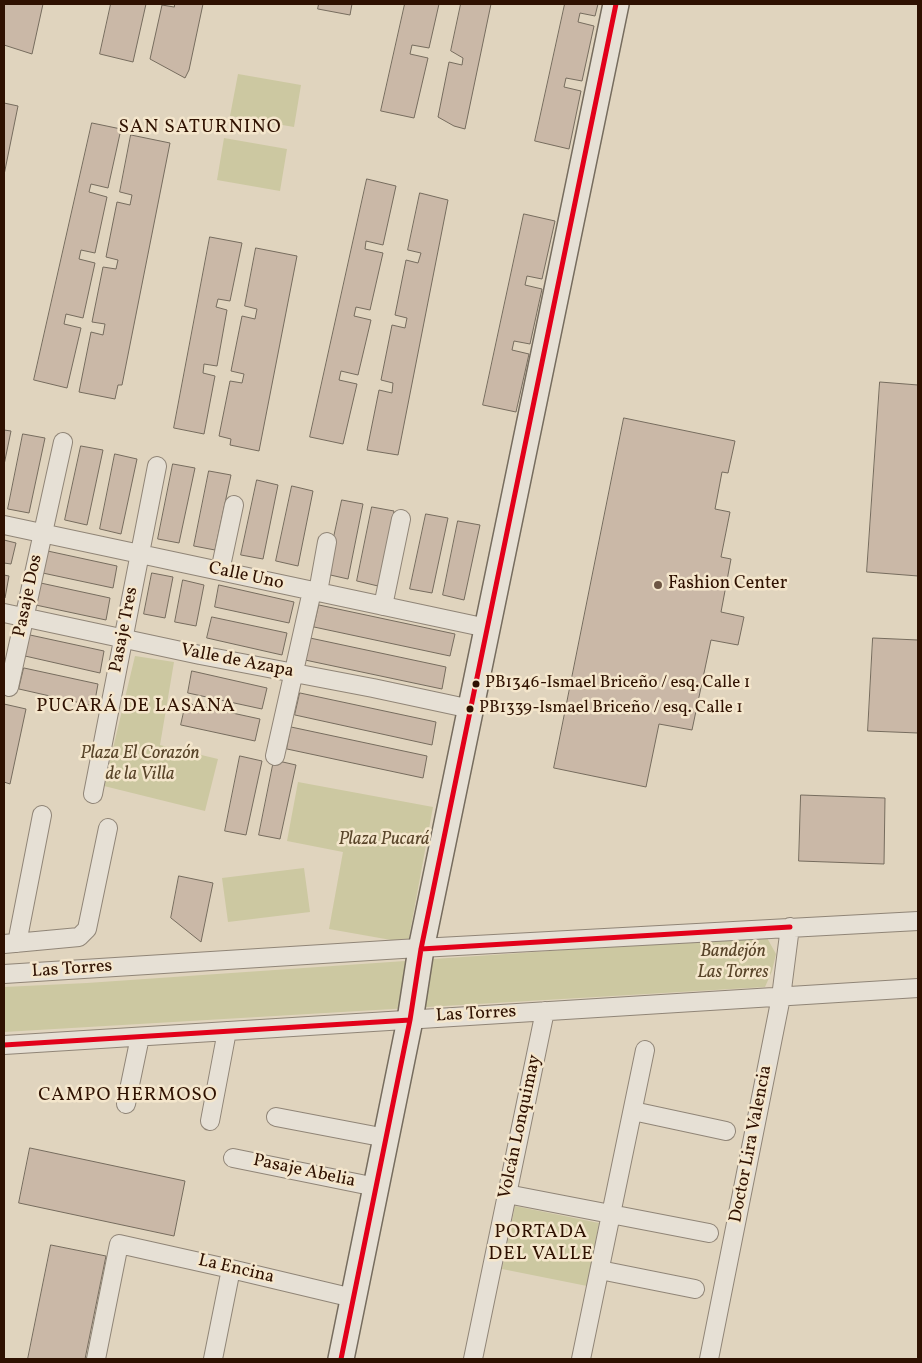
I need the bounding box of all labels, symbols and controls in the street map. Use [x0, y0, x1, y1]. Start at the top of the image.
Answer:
district label: SAN SATURNINO [117, 118, 283, 140]
street label: Pasaje Dos [10, 553, 48, 639]
street label: Calle Uno [207, 559, 285, 595]
place label: Fashion Center [668, 574, 787, 596]
marker: Fashion Center [652, 579, 664, 591]
street label: Pasaje Tres [106, 585, 144, 675]
street label: Valle de Azapa [179, 640, 295, 684]
place label: PB1346-Ismael Briceño / esq. Calle 1 [485, 674, 750, 694]
marker: PB1346-Ismael Briceño / esq. Calle 1 [471, 679, 481, 689]
district label: PUCARÁ DE LASANA [34, 697, 238, 719]
place label: PB1339-Ismael Briceño / esq. Calle 1 [479, 699, 743, 719]
marker: PB1339-Ismael Briceño / esq. Calle 1 [465, 704, 475, 714]
park label: Plaza El Corazón de la Villa [80, 744, 200, 786]
park label: Plaza Pucará [338, 830, 430, 852]
park label: Bandejón Las Torres [697, 942, 769, 984]
street label: Las Torres [31, 956, 113, 984]
street label: Las Torres [435, 1002, 517, 1028]
street label: Volcán Lonquimay [495, 1053, 547, 1201]
street label: Doctor Lira Valencia [726, 1063, 778, 1225]
district label: CAMPO HERMOSO [37, 1086, 219, 1108]
street label: Pasaje Abelia [251, 1151, 357, 1193]
district label: PORTADA DEL VALLE [487, 1223, 595, 1267]
street label: La Encina [196, 1251, 276, 1289]

